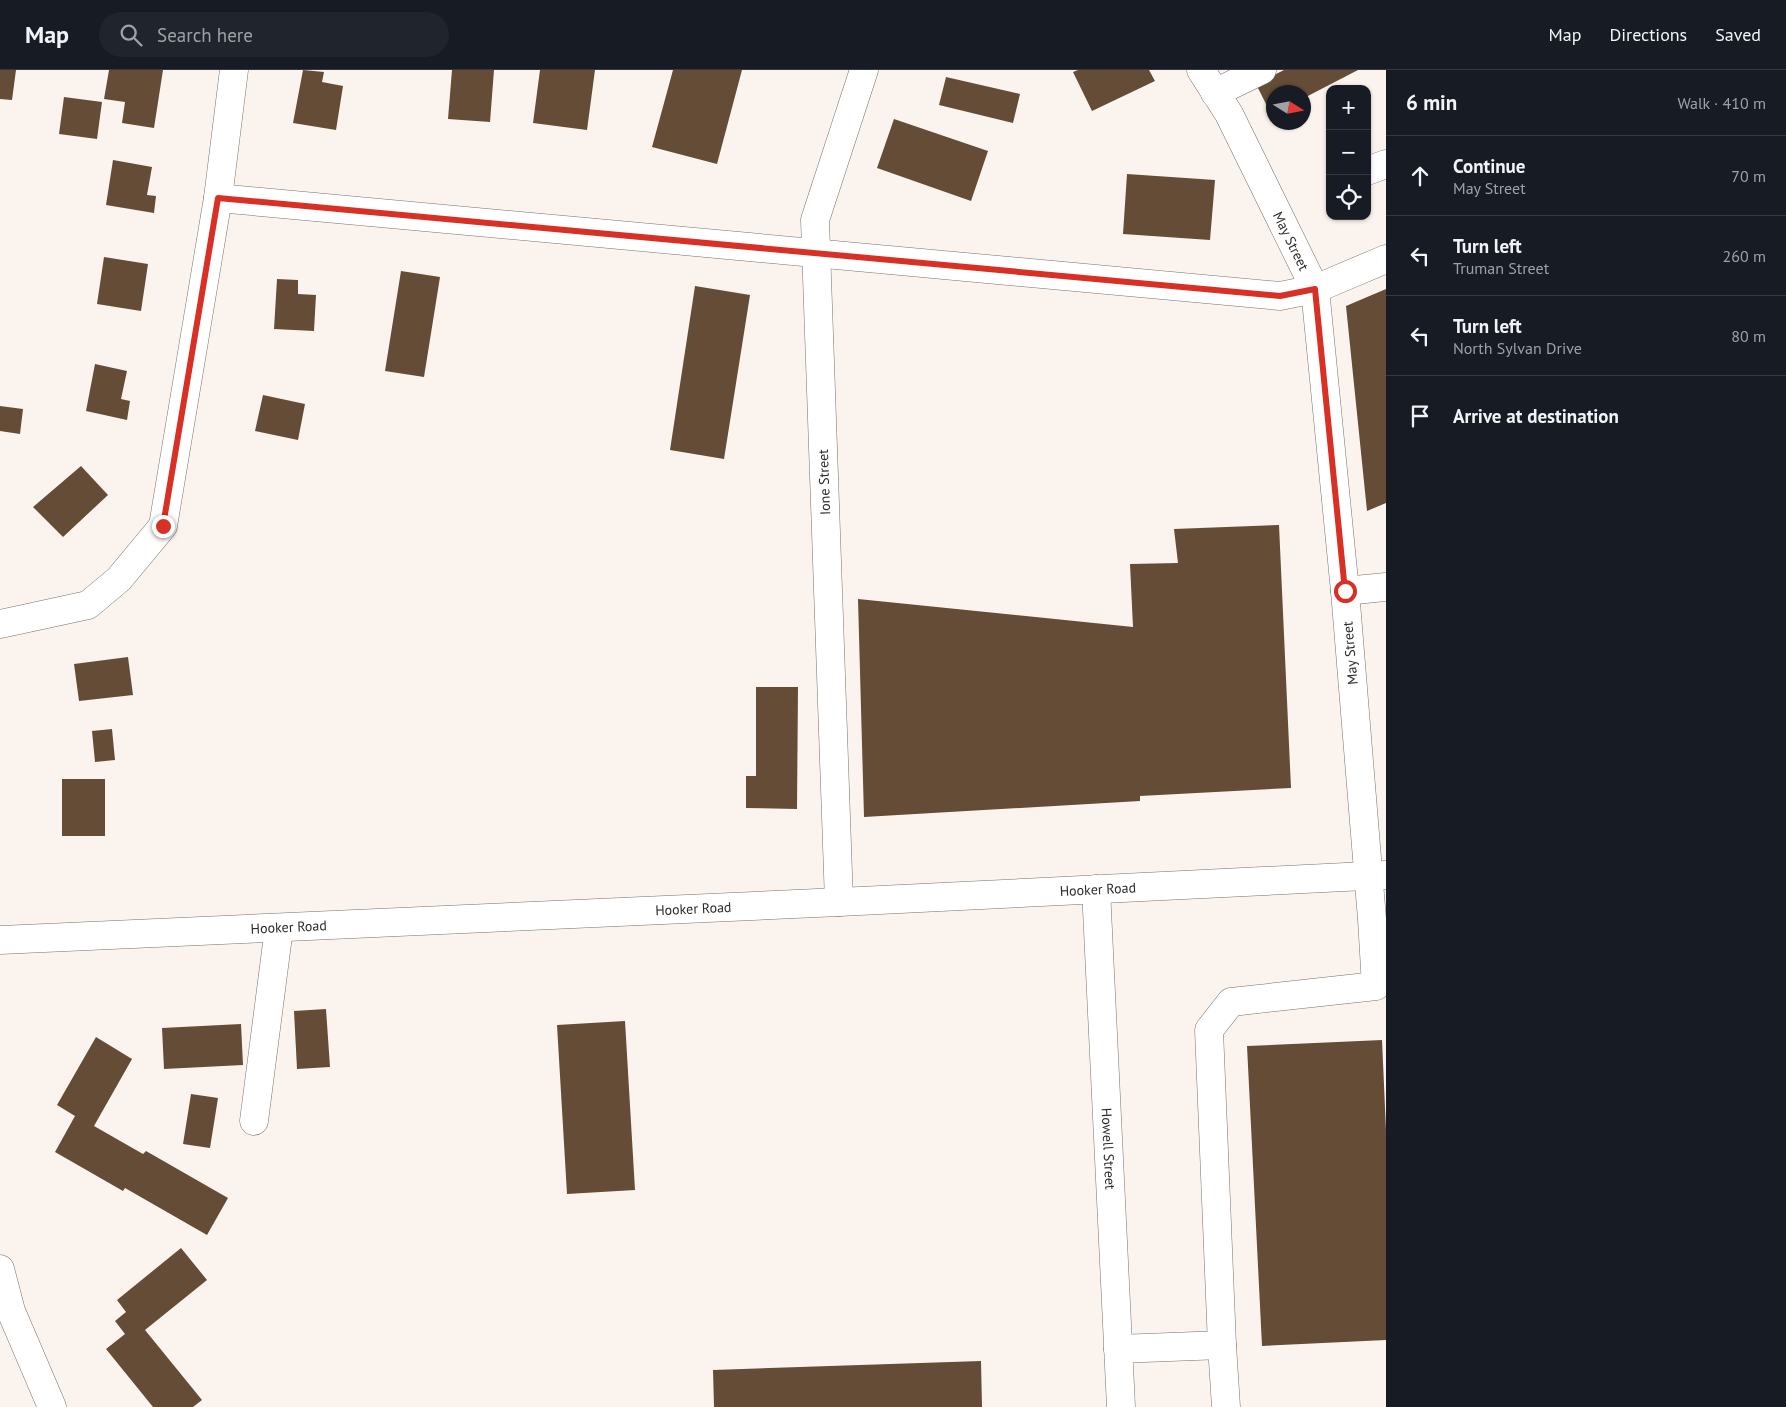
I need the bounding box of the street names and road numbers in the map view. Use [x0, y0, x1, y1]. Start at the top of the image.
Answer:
street label: May Street [1269, 208, 1313, 274]
street label: Ione Street [814, 449, 834, 515]
street label: May Street [1338, 620, 1362, 685]
street label: Hooker Road [1059, 878, 1136, 900]
street label: Hooker Road [655, 898, 732, 919]
street label: Hooker Road [250, 916, 327, 938]
street label: Howell Street [1098, 1107, 1120, 1190]

